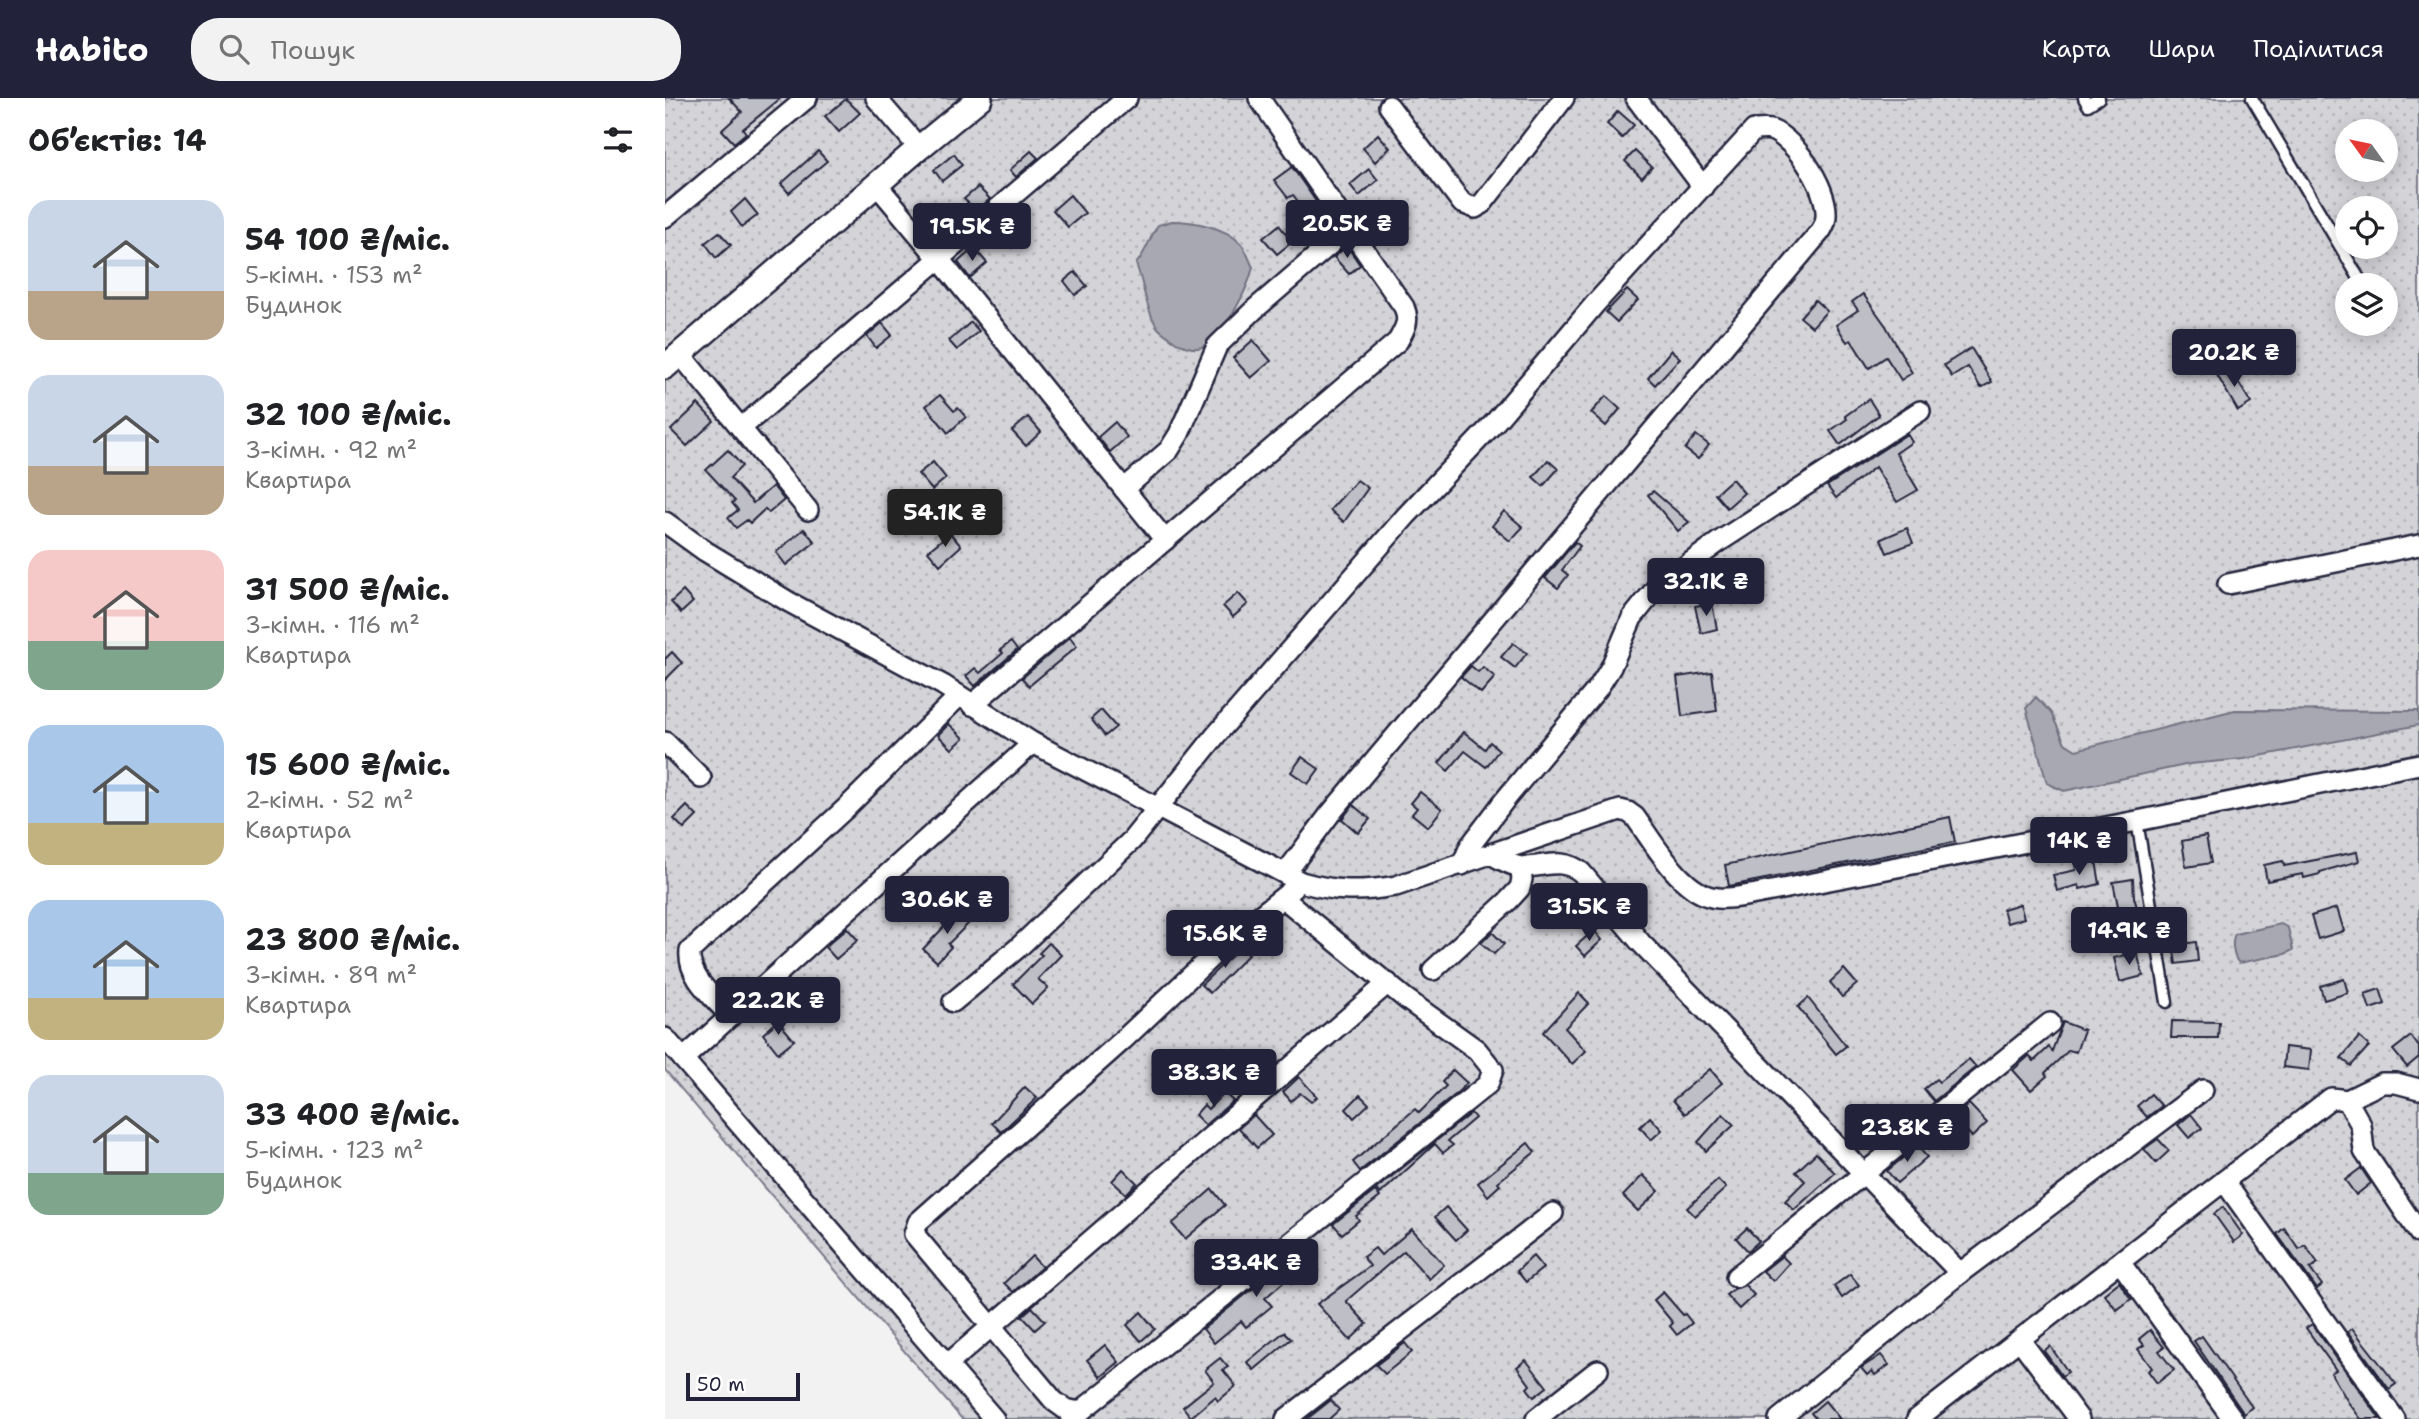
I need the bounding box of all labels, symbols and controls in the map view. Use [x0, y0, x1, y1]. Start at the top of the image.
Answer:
search box [191, 18, 681, 81]
text: Habito [35, 27, 149, 72]
icon: search [215, 30, 253, 68]
text: Пошук [271, 32, 355, 67]
text: Карта [2042, 33, 2110, 65]
text: Шари [2148, 33, 2215, 65]
text: Поділитися [2253, 33, 2384, 65]
north arrow [2335, 119, 2397, 182]
map controls [2335, 119, 2398, 336]
text: Об’єктів: 14 [28, 120, 207, 161]
icon: filters [599, 121, 637, 159]
button: locate [2335, 196, 2398, 259]
pin: 20.5K ₴ [1282, 200, 1412, 260]
pin: 19.5K ₴ [907, 204, 1037, 263]
text: 20.5K ₴ [1302, 208, 1392, 238]
text: 19.5K ₴ [929, 211, 1015, 241]
text: 54 100 ₴/міс. [245, 219, 450, 260]
icon: home [84, 228, 168, 312]
text: 5-кімн. · 153 m² [245, 260, 423, 290]
button: layers [2335, 273, 2398, 336]
text: Будинок [245, 290, 342, 320]
pin: 20.2K ₴ [2169, 330, 2299, 389]
text: 20.2K ₴ [2188, 337, 2280, 367]
text: 32 100 ₴/міс. [245, 394, 452, 435]
icon: home [84, 403, 168, 487]
text: 3-кімн. · 92 m² [245, 435, 417, 465]
text: Квартира [245, 465, 351, 495]
pin: 54.1K ₴ [880, 490, 1010, 549]
text: 54.1K ₴ [903, 497, 987, 527]
pin: 32.1K ₴ [1641, 559, 1771, 618]
text: 32.1K ₴ [1663, 566, 1749, 596]
text: 31 500 ₴/міс. [245, 569, 450, 610]
icon: home [84, 578, 168, 662]
text: 3-кімн. · 116 m² [245, 610, 420, 640]
text: Квартира [245, 640, 351, 670]
text: 15 600 ₴/міс. [245, 744, 451, 785]
icon: home [84, 753, 168, 837]
text: 2-кімн. · 52 m² [245, 785, 414, 815]
text: Квартира [245, 815, 351, 845]
pin: 14K ₴ [2030, 818, 2128, 877]
text: 14K ₴ [2046, 825, 2112, 855]
pin: 30.6K ₴ [882, 876, 1012, 936]
text: 30.6K ₴ [901, 884, 993, 914]
pin: 31.5K ₴ [1524, 884, 1654, 943]
text: 31.5K ₴ [1547, 891, 1631, 921]
pin: 14.9K ₴ [2064, 908, 2194, 967]
pin: 15.6K ₴ [1160, 910, 1290, 970]
text: 14.9K ₴ [2087, 915, 2171, 945]
text: 15.6K ₴ [1182, 918, 1268, 948]
text: 23 800 ₴/міс. [245, 919, 460, 960]
icon: home [84, 928, 168, 1012]
text: 3-кімн. · 89 m² [245, 960, 417, 990]
pin: 22.2K ₴ [713, 978, 843, 1037]
text: 22.2K ₴ [731, 985, 825, 1015]
text: Квартира [245, 990, 351, 1020]
pin: 38.3K ₴ [1149, 1049, 1279, 1109]
text: 38.3K ₴ [1167, 1057, 1261, 1087]
text: 33 400 ₴/міс. [245, 1094, 460, 1135]
icon: home [84, 1103, 168, 1187]
pin: 23.8K ₴ [1842, 1104, 1972, 1164]
text: 23.8K ₴ [1861, 1112, 1953, 1142]
text: 5-кімн. · 123 m² [245, 1135, 424, 1165]
text: Будинок [245, 1165, 342, 1195]
pin: 33.4K ₴ [1191, 1240, 1321, 1299]
text: 33.4K ₴ [1210, 1247, 1302, 1277]
scale bar [686, 1370, 800, 1402]
text: 50 m [697, 1372, 745, 1397]

